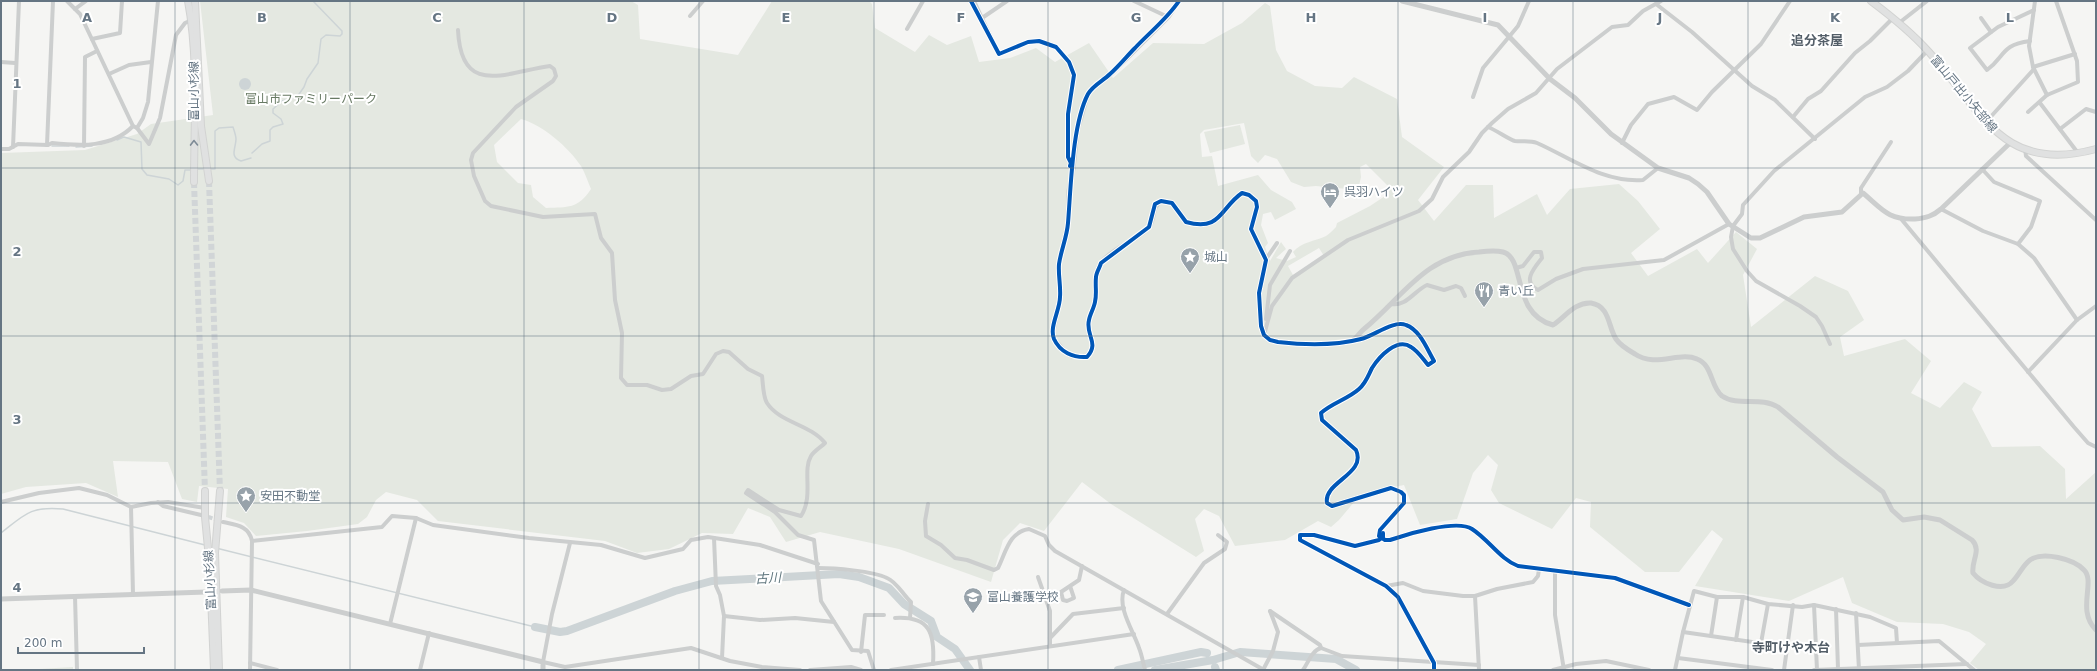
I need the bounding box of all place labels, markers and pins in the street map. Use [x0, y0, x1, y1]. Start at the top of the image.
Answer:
hotel icon: 呉羽ハイツ [1319, 181, 1341, 209]
place label: 呉羽ハイツ [1344, 185, 1404, 199]
place icon: 城山 [1179, 246, 1201, 274]
place label: 城山 [1204, 250, 1228, 264]
restaurant icon: 青い丘 [1473, 280, 1495, 308]
place label: 青い丘 [1498, 284, 1534, 298]
place icon: 安田不動堂 [235, 485, 257, 513]
place label: 安田不動堂 [260, 489, 320, 503]
school or university icon: 富山養護学校 [962, 586, 984, 614]
place label: 富山養護学校 [987, 590, 1059, 604]

